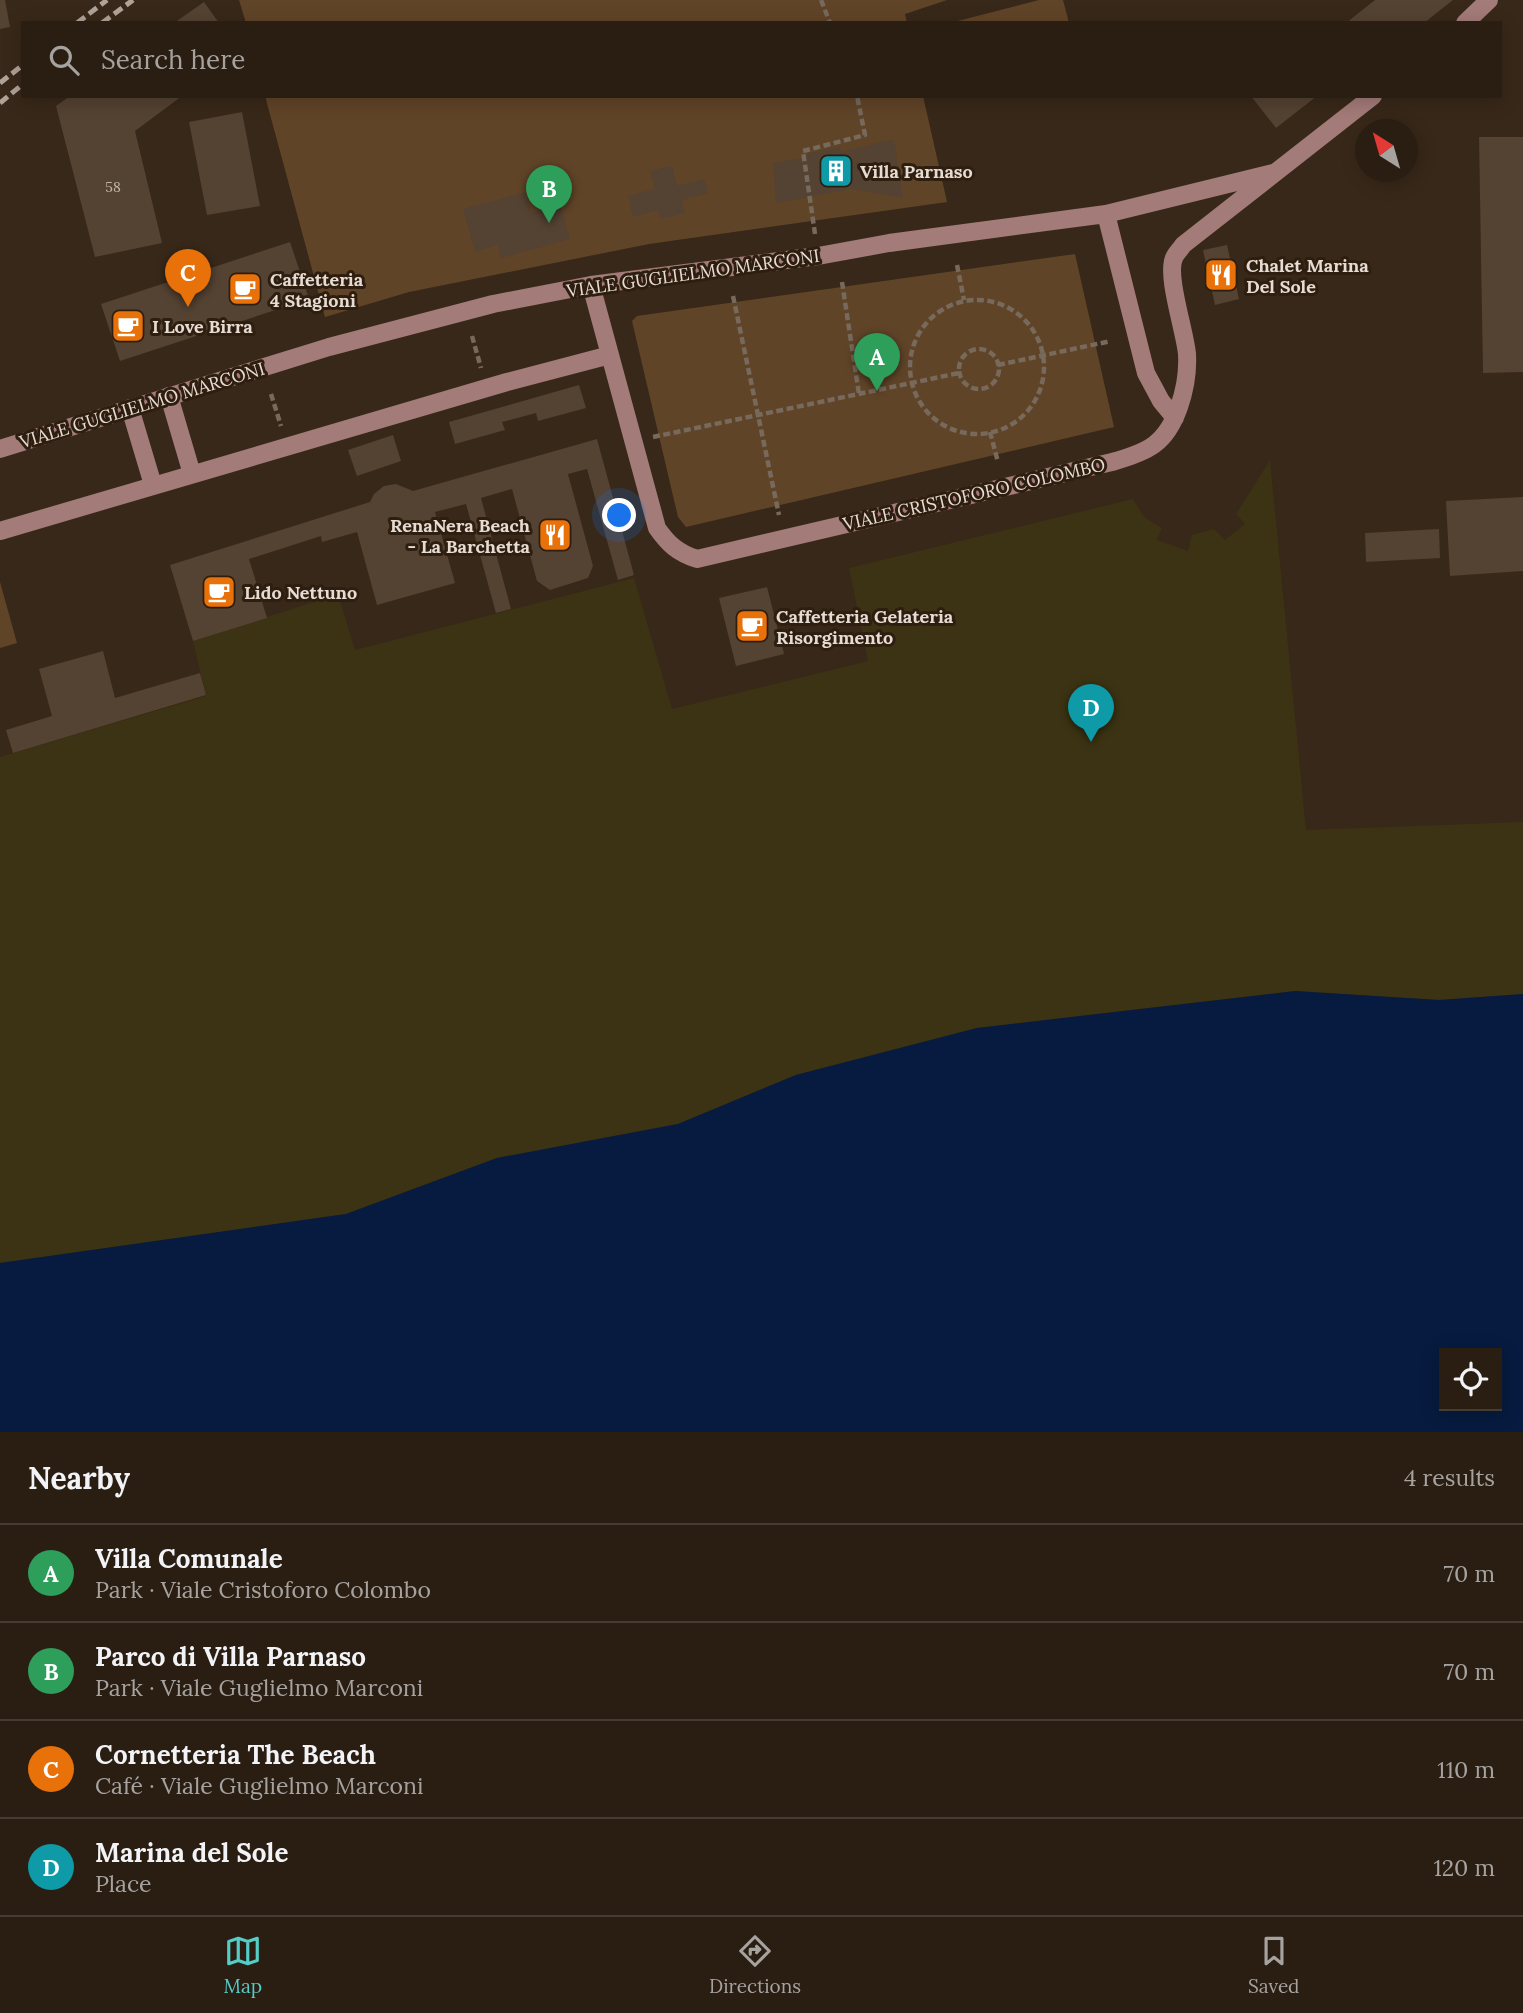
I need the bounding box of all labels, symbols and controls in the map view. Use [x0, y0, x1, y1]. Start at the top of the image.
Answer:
search box [21, 21, 1502, 98]
icon: search [45, 41, 83, 79]
text: Search here [101, 43, 245, 76]
north arrow [1355, 119, 1418, 182]
building icon: Villa Parnaso [817, 152, 855, 190]
place label: Villa Parnaso [860, 160, 973, 183]
pin: B [526, 165, 572, 223]
house number: 58 [105, 178, 121, 196]
street label: VIALE GUGLIELMO MARCONI [564, 244, 821, 302]
pin: C [165, 249, 211, 307]
place label: Chalet Marina Del Sole [1246, 254, 1369, 298]
restaurant icon: Chalet Marina Del Sole [1202, 256, 1240, 294]
place label: Caffetteria 4 Stagioni [270, 268, 364, 312]
cafe icon: Caffetteria 4 Stagioni [226, 270, 264, 308]
cafe icon: I Love Birra [109, 307, 147, 345]
place label: I Love Birra [152, 315, 253, 338]
pin: A [854, 333, 900, 391]
street label: VIALE GUGLIELMO MARCONI [16, 357, 267, 454]
street label: VIALE CRISTOFORO COLOMBO [840, 453, 1107, 536]
your location [602, 498, 636, 532]
place label: RenaNera Beach - La Barchetta [390, 514, 531, 558]
restaurant icon: RenaNera Beach - La Barchetta [536, 516, 574, 554]
cafe icon: Lido Nettuno [200, 573, 238, 611]
place label: Lido Nettuno [244, 581, 357, 604]
place label: Caffetteria Gelateria Risorgimento [776, 605, 954, 649]
cafe icon: Caffetteria Gelateria Risorgimento [733, 607, 771, 645]
pin: D [1068, 684, 1114, 742]
map controls [1439, 1348, 1502, 1411]
button: locate [1439, 1348, 1502, 1411]
text: Nearby [28, 1459, 130, 1497]
text: 4 results [1404, 1463, 1495, 1492]
text: Villa Comunale [95, 1542, 283, 1575]
text: A [43, 1559, 59, 1588]
text: 70 m [1444, 1559, 1495, 1588]
text: Park · Viale Cristoforo Colombo [95, 1575, 431, 1604]
text: Parco di Villa Parnaso [95, 1640, 366, 1673]
text: B [43, 1657, 59, 1686]
text: 70 m [1444, 1657, 1495, 1686]
text: Park · Viale Guglielmo Marconi [95, 1673, 423, 1702]
text: Cornetteria The Beach [95, 1738, 376, 1771]
text: C [43, 1755, 59, 1784]
text: 110 m [1437, 1755, 1495, 1784]
text: Café · Viale Guglielmo Marconi [95, 1771, 424, 1800]
text: Marina del Sole [95, 1836, 288, 1869]
text: D [42, 1853, 60, 1882]
text: 120 m [1433, 1853, 1495, 1882]
text: Place [95, 1869, 152, 1898]
tab: Map [224, 1932, 262, 1998]
tab: Directions [709, 1932, 801, 1998]
tab: Saved [1248, 1932, 1299, 1998]

